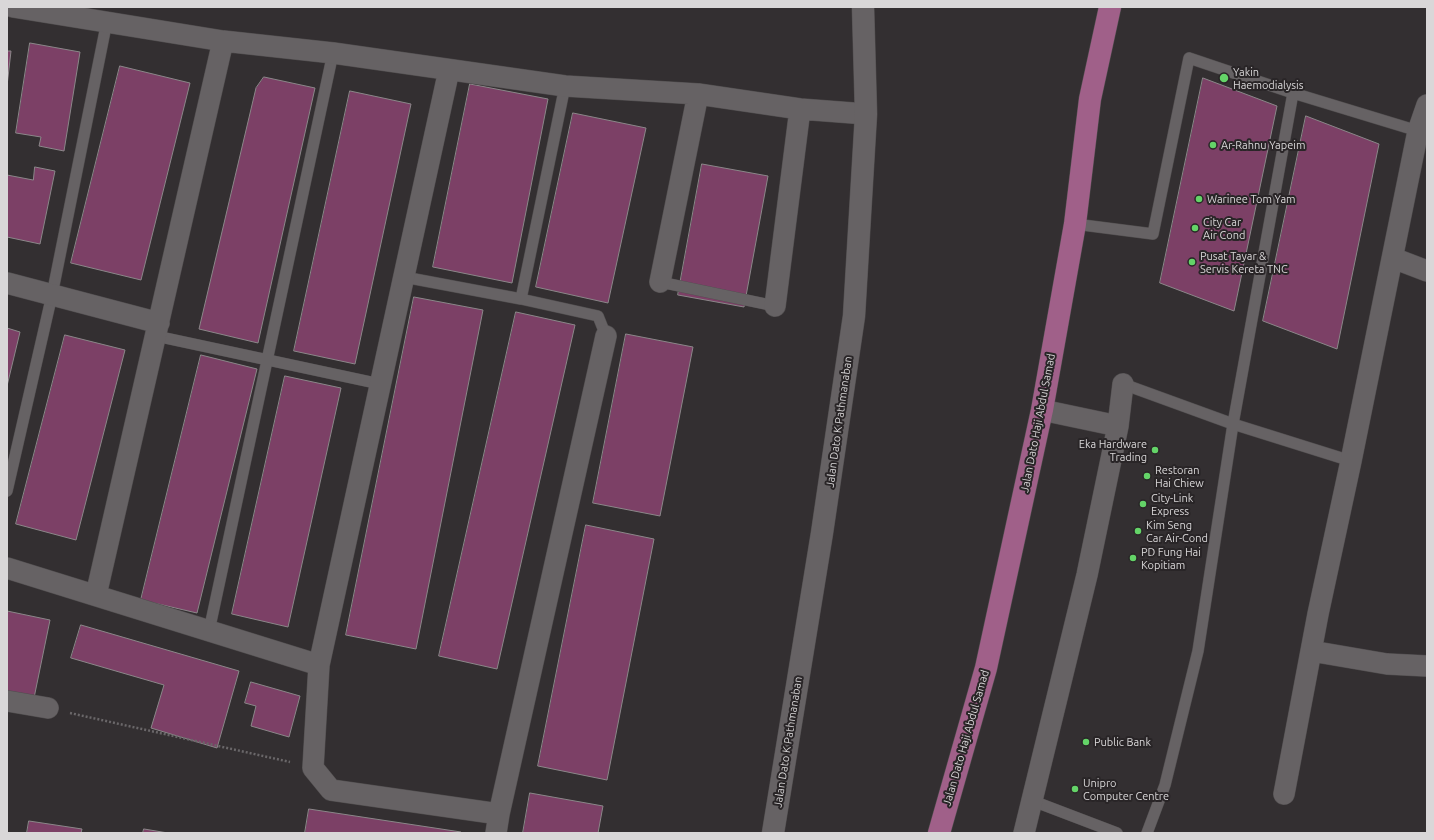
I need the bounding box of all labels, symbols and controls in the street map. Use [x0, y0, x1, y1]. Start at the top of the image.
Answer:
place label: Yakin Haemodialysis [1233, 65, 1303, 91]
marker: Yakin Haemodialysis [1218, 72, 1230, 84]
place label: Ar-Rahnu Yapeim [1221, 138, 1305, 152]
marker: Ar-Rahnu Yapeim [1208, 140, 1218, 150]
place label: Warinee Tom Yam [1207, 192, 1296, 206]
marker: Warinee Tom Yam [1194, 194, 1204, 204]
place label: City Car Air Cond [1203, 215, 1245, 241]
marker: City Car Air Cond [1190, 223, 1200, 233]
place label: Pusat Tayar & Servis Kereta TNC [1200, 249, 1288, 275]
marker: Pusat Tayar & Servis Kereta TNC [1187, 257, 1197, 267]
street label: Jalan Dato Haji Abdul Samad [1018, 353, 1058, 493]
street label: Jalan Dato K Pathmanaban [823, 355, 855, 489]
place label: Eka Hardware Trading [1079, 437, 1147, 463]
marker: Eka Hardware Trading [1150, 445, 1160, 455]
place label: Restoran Hai Chiew [1155, 463, 1204, 489]
marker: Restoran Hai Chiew [1142, 471, 1152, 481]
place label: City-Link Express [1151, 491, 1193, 517]
marker: City-Link Express [1138, 499, 1148, 509]
place label: Kim Seng Car Air-Cond [1146, 518, 1208, 544]
marker: Kim Seng Car Air-Cond [1133, 526, 1143, 536]
place label: PD Fung Hai Kopitiam [1141, 545, 1201, 571]
marker: PD Fung Hai Kopitiam [1128, 553, 1138, 563]
street label: Jalan Dato Haji Abdul Samad [940, 668, 992, 808]
street label: Jalan Dato K Pathmanaban [771, 676, 805, 808]
place label: Public Bank [1094, 735, 1151, 749]
marker: Public Bank [1081, 737, 1091, 747]
place label: Unipro Computer Centre [1083, 776, 1169, 802]
marker: Unipro Computer Centre [1070, 784, 1080, 794]

